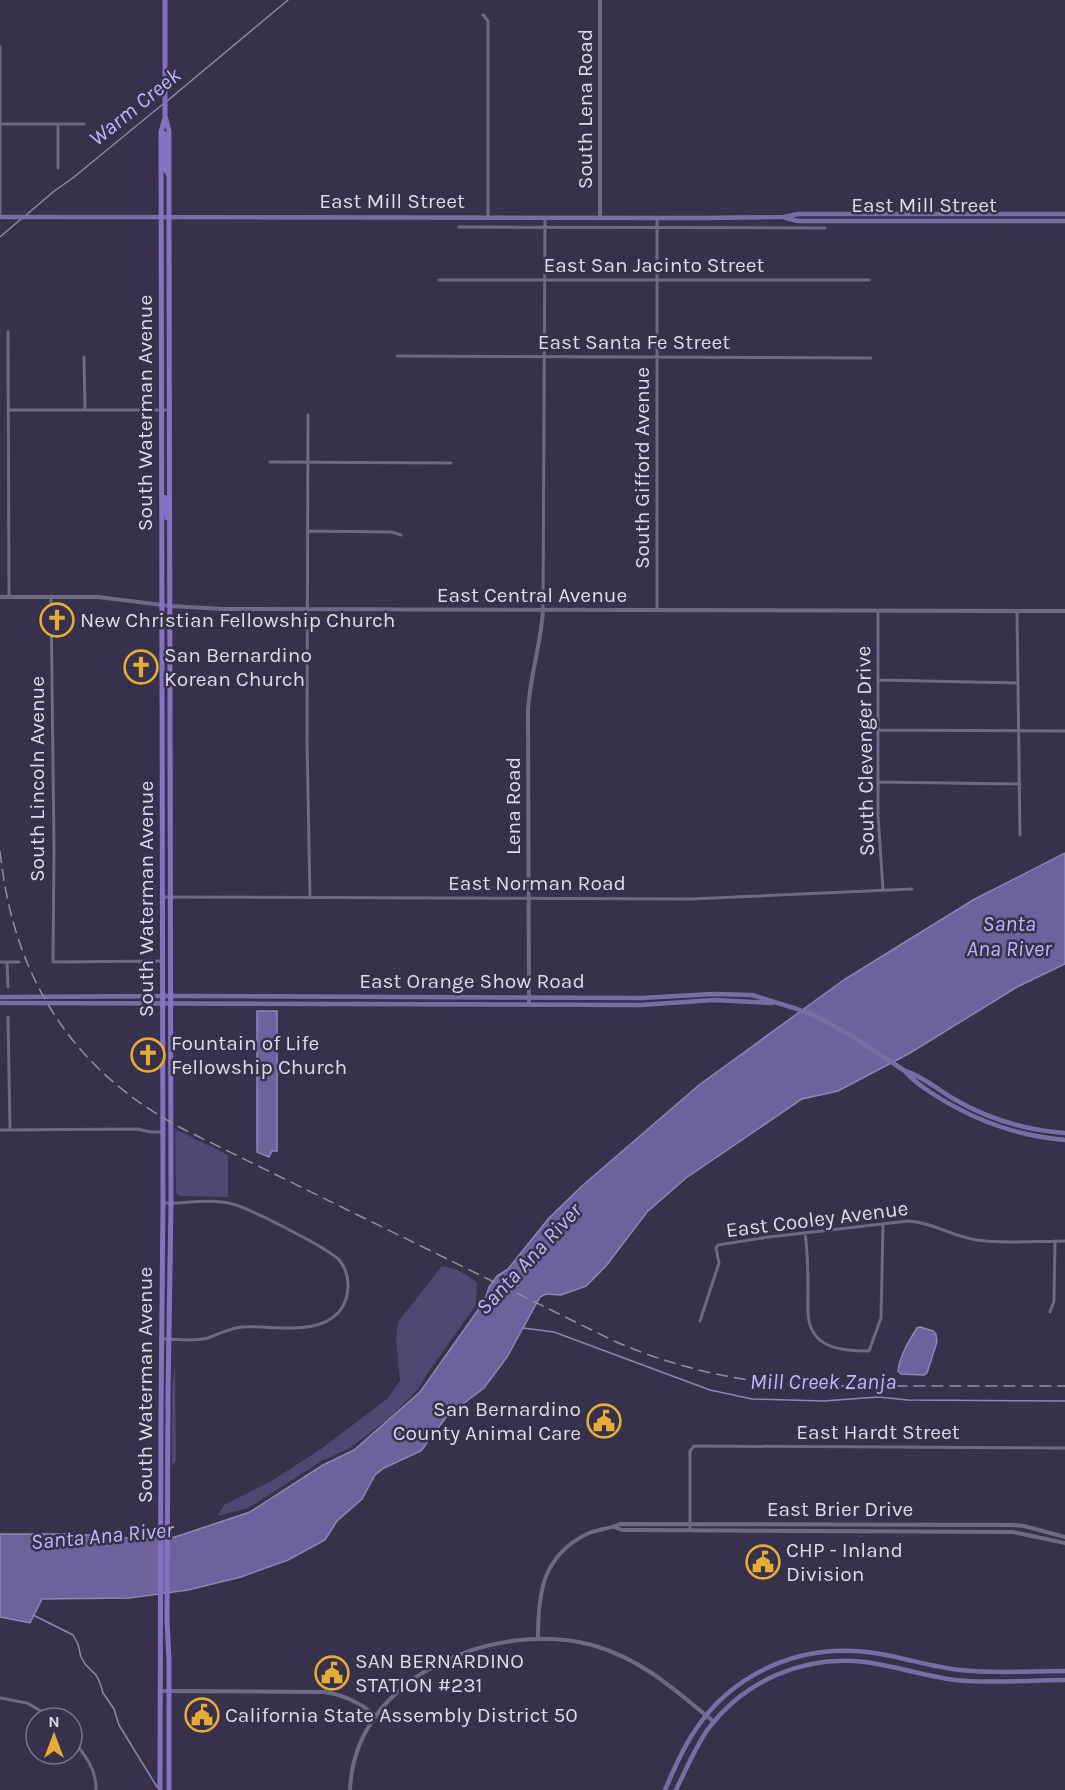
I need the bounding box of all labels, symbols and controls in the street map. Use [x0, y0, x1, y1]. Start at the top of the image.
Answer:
street label: South Lena Road [573, 29, 597, 189]
water label: Warm Creek [84, 62, 187, 152]
street label: East Mill Street [319, 189, 465, 213]
street label: East Mill Street [851, 193, 997, 217]
street label: East San Jacinto Street [543, 253, 765, 277]
street label: South Waterman Avenue [133, 295, 157, 531]
street label: East Santa Fe Street [538, 330, 730, 354]
street label: South Gifford Avenue [630, 367, 654, 569]
street label: East Central Avenue [437, 583, 627, 607]
church icon: New Christian Fellowship Church [39, 602, 75, 638]
place label: New Christian Fellowship Church [80, 608, 395, 632]
place label: San Bernardino Korean Church [164, 643, 312, 691]
street label: South Clevenger Drive [851, 646, 879, 856]
church icon: San Bernardino Korean Church [123, 649, 159, 685]
street label: South Lincoln Avenue [25, 676, 49, 882]
street label: Lena Road [501, 757, 525, 855]
street label: South Waterman Avenue [134, 781, 158, 1017]
street label: East Norman Road [448, 871, 626, 895]
water label: Santa Ana River [967, 911, 1053, 962]
street label: East Orange Show Road [359, 969, 585, 993]
place label: Fountain of Life Fellowship Church [171, 1031, 347, 1079]
church icon: Fountain of Life Fellowship Church [130, 1037, 166, 1073]
street label: East Cooley Avenue [724, 1196, 910, 1242]
water label: Santa Ana River [471, 1197, 588, 1320]
street label: South Waterman Avenue [133, 1267, 157, 1503]
water label: Mill Creek Zanja [750, 1369, 896, 1395]
place label: San Bernardino County Animal Care [393, 1397, 581, 1445]
public building icon: San Bernardino County Animal Care [586, 1403, 622, 1439]
street label: East Hardt Street [796, 1420, 960, 1444]
street label: East Brier Drive [767, 1497, 913, 1521]
water label: Santa Ana River [30, 1517, 176, 1555]
place label: CHP - Inland Division [786, 1538, 903, 1586]
public building icon: CHP - Inland Division [745, 1544, 781, 1580]
place label: SAN BERNARDINO STATION #231 [355, 1649, 524, 1697]
public building icon: SAN BERNARDINO STATION #231 [314, 1655, 350, 1691]
public building icon: California State Assembly District 50 [184, 1697, 220, 1733]
place label: California State Assembly District 50 [225, 1703, 578, 1727]
north arrow [24, 1706, 84, 1766]
text: N [48, 1712, 60, 1731]

